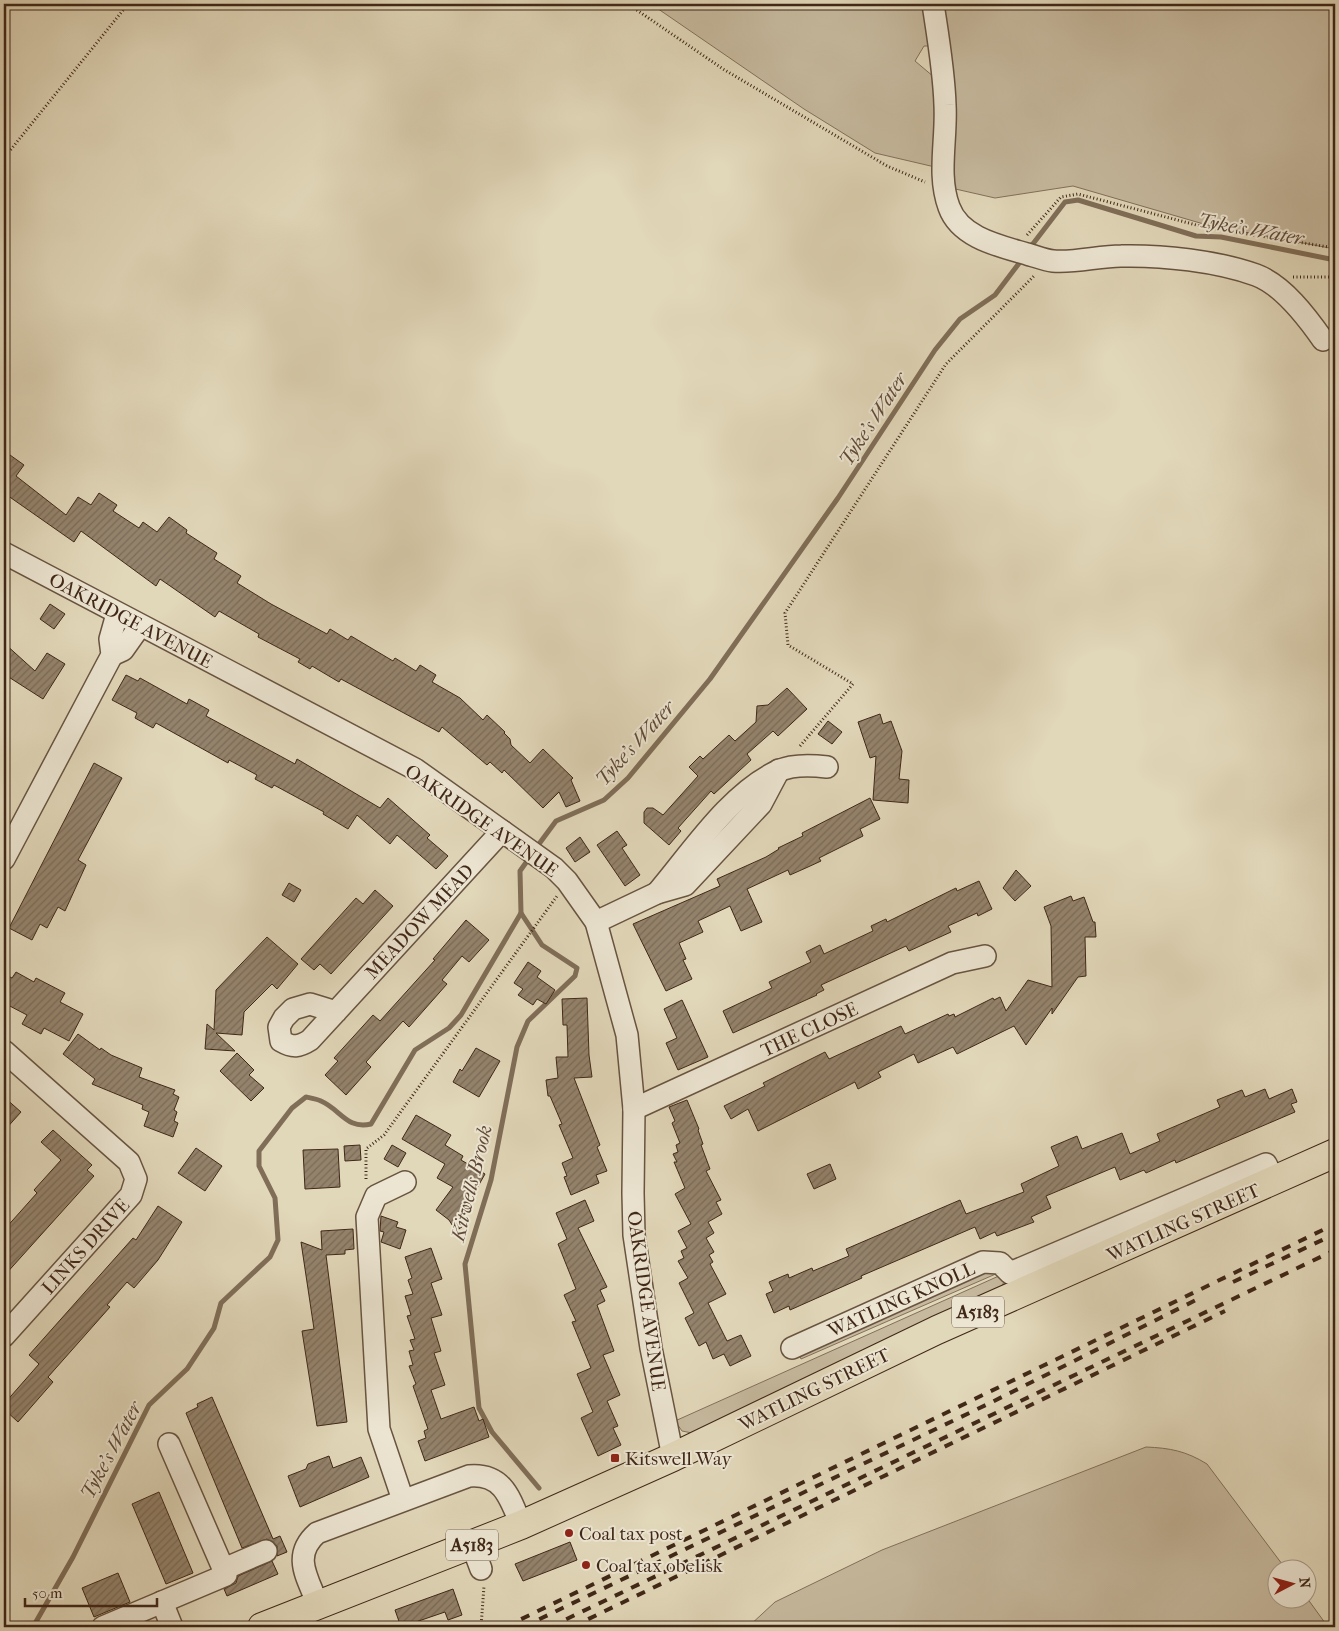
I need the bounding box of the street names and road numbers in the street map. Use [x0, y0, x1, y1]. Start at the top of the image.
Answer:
street label: OAKRIDGE AVENUE [45, 569, 216, 673]
street label: OAKRIDGE AVENUE [401, 760, 562, 882]
street label: MEADOW MEAD [361, 860, 479, 984]
street label: THE CLOSE [758, 998, 862, 1062]
street label: WATLING STREET [1103, 1179, 1263, 1267]
street label: LINKS DRIVE [37, 1194, 134, 1299]
street label: OAKRIDGE AVENUE [622, 1210, 670, 1393]
street label: WATLING KNOLL [824, 1257, 979, 1343]
road number: A5183 [952, 1296, 1004, 1328]
street label: WATLING STREET [735, 1344, 894, 1436]
road number: A5183 [446, 1530, 498, 1560]

